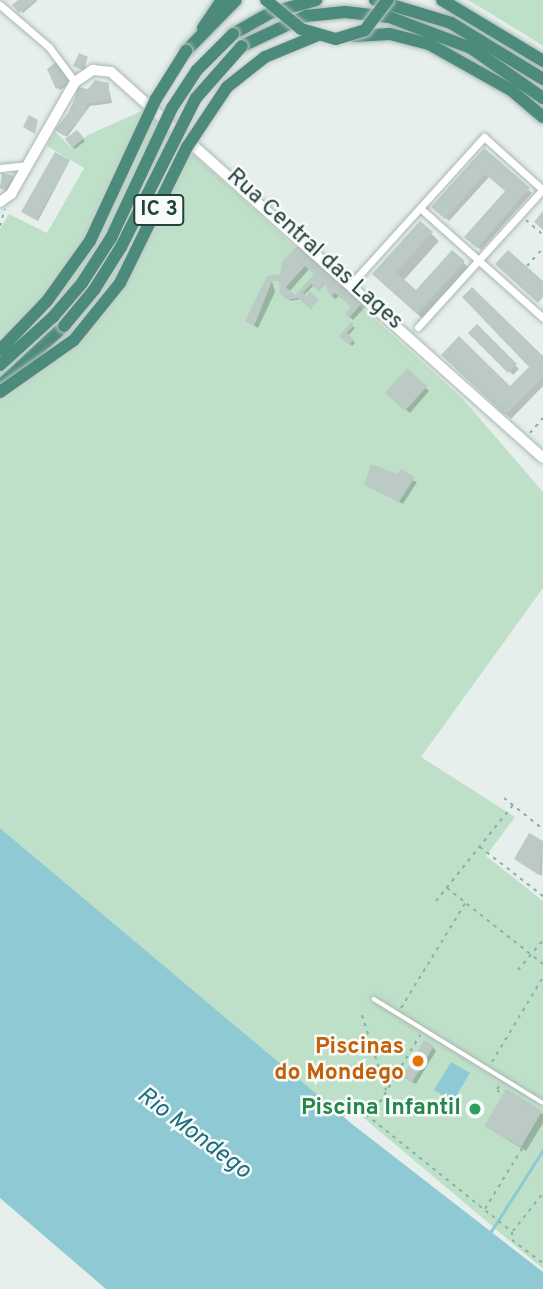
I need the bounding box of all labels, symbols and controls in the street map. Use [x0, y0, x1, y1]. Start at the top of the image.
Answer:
street label: Rua Central das Lages [220, 164, 408, 336]
road number: IC 3 [133, 192, 185, 228]
place label: Piscinas do Mondego [274, 1034, 404, 1088]
marker: Piscinas do Mondego [410, 1053, 426, 1069]
water label: Rio Mondego [130, 1082, 256, 1186]
place label: Piscina Infantil [301, 1095, 461, 1123]
marker: Piscina Infantil [467, 1101, 483, 1117]

